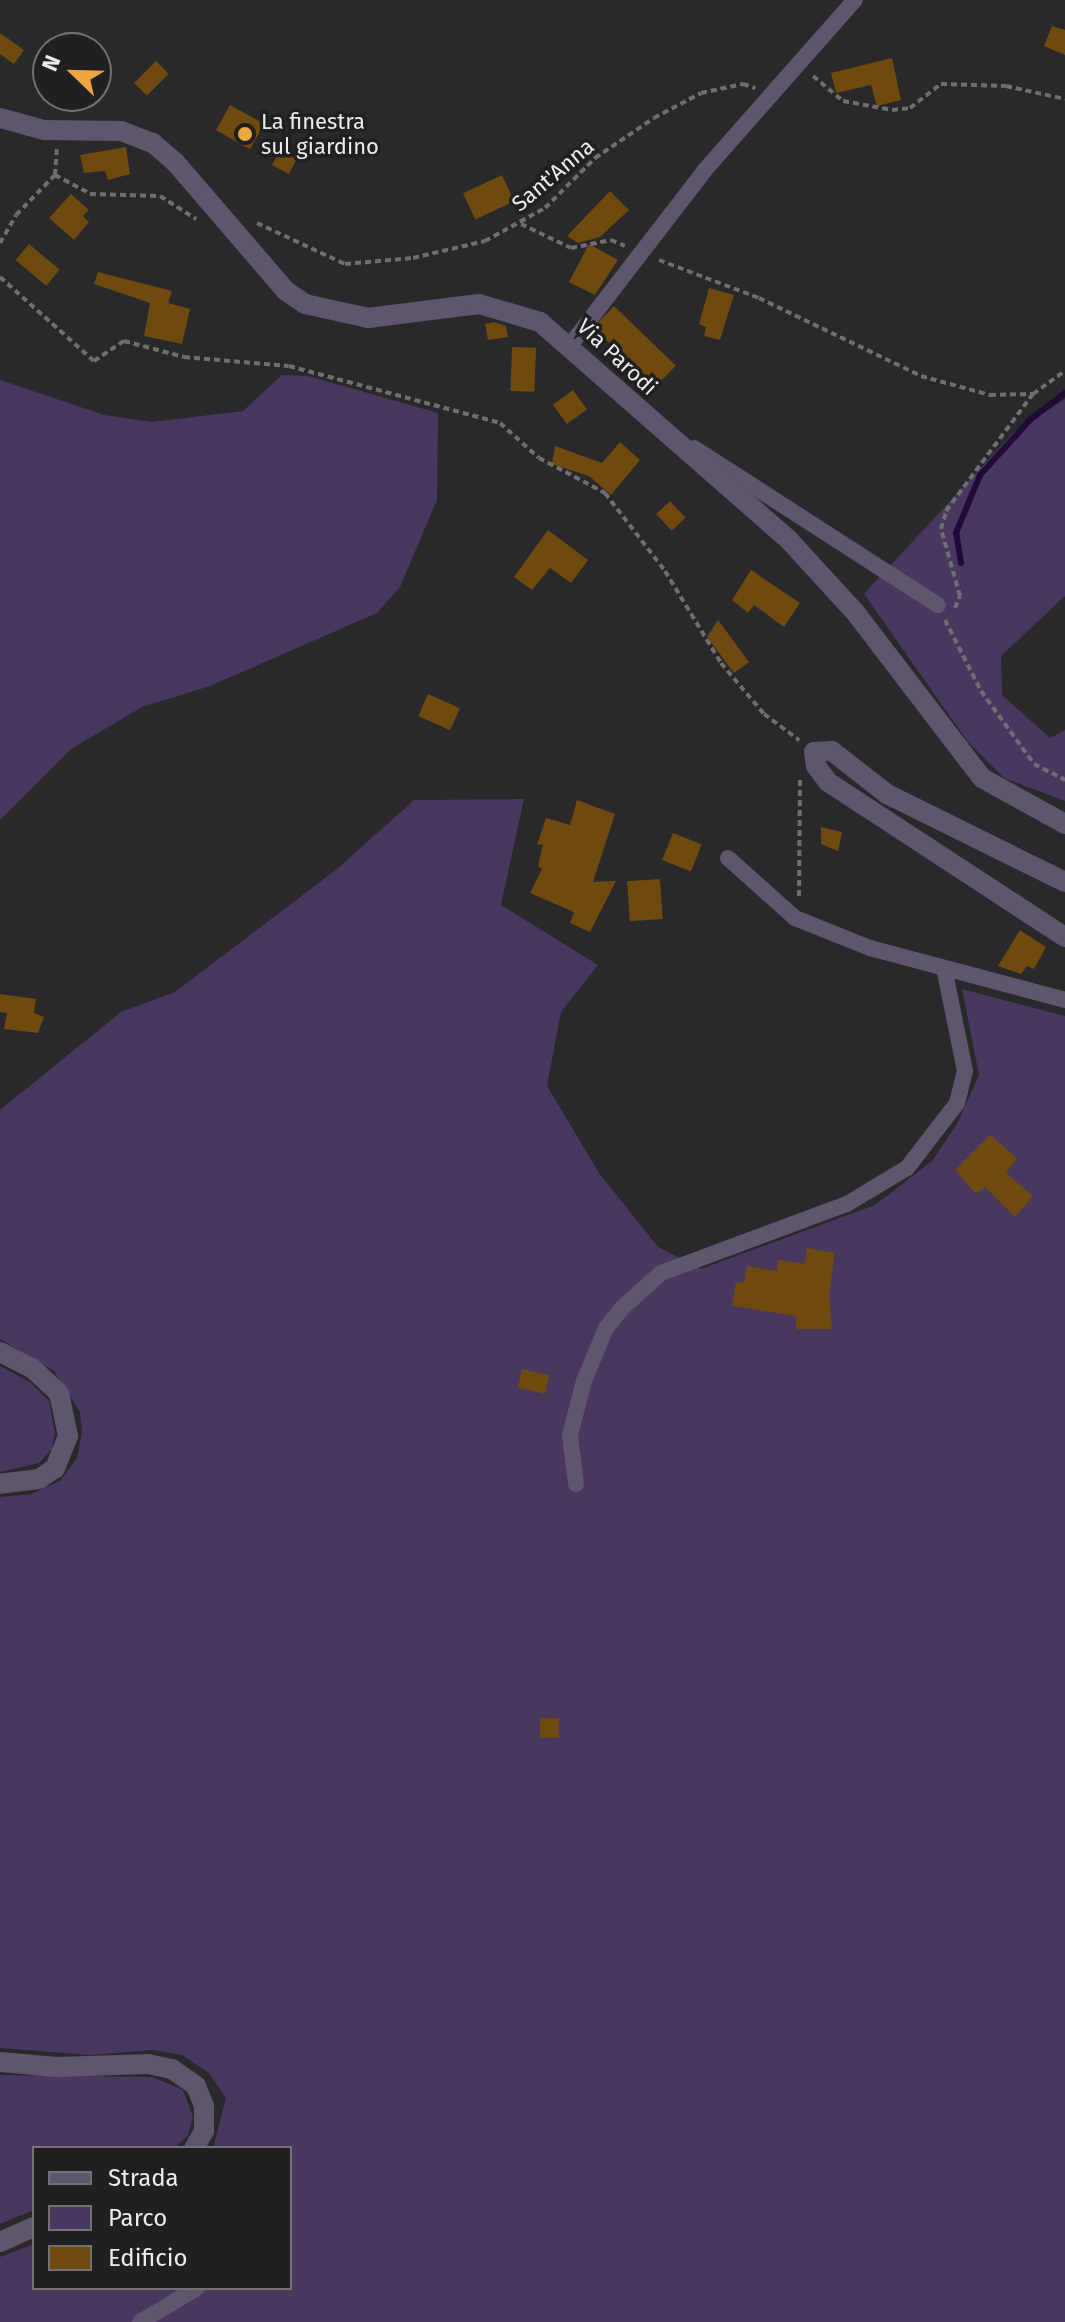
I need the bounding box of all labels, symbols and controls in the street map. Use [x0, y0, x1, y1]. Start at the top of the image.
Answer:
north arrow [32, 32, 112, 112]
text: N [36, 51, 67, 75]
place label: La finestra sul giardino [261, 108, 379, 160]
marker: La finestra sul giardino [236, 125, 254, 143]
street label: Sant'Anna [507, 133, 599, 217]
street label: Via Parodi [571, 313, 663, 401]
legend [32, 2146, 292, 2290]
text: Strada [108, 2164, 179, 2192]
text: Parco [108, 2204, 167, 2232]
text: Edificio [108, 2244, 188, 2272]

